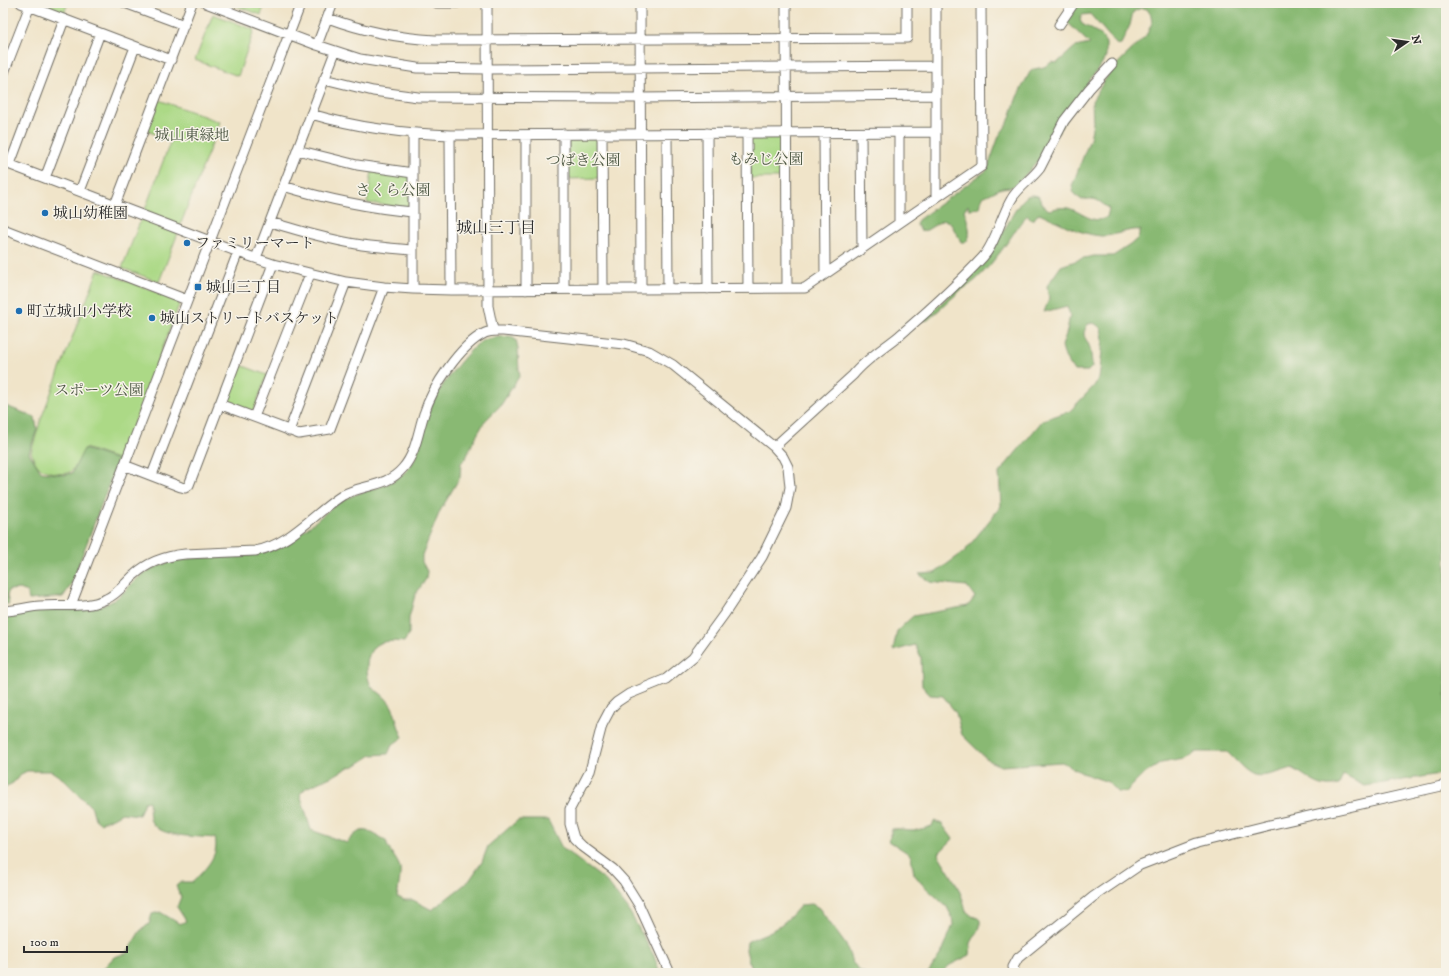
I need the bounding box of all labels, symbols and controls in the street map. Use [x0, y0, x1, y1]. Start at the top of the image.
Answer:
north arrow [1387, 22, 1427, 62]
text: N [1408, 34, 1424, 46]
park label: 城山東緑地 [154, 126, 230, 145]
park label: もみじ公園 [728, 150, 804, 169]
park label: つばき公園 [545, 151, 621, 170]
park label: さくら公園 [355, 181, 431, 200]
place label: 城山幼稚園 [53, 204, 128, 223]
marker: 城山幼稚園 [40, 208, 50, 218]
district label: 城山三丁目 [456, 218, 536, 238]
place label: ファミリーマート [195, 234, 315, 253]
marker: ファミリーマート [182, 238, 192, 248]
place label: 城山三丁目 [206, 278, 281, 297]
marker: 城山三丁目 [193, 282, 203, 292]
place label: 町立城山小学校 [27, 302, 132, 321]
marker: 町立城山小学校 [14, 306, 24, 316]
place label: 城山ストリートバスケット [160, 309, 339, 328]
marker: 城山ストリートバスケット [147, 313, 157, 323]
park label: スポーツ公園 [54, 381, 144, 400]
scale bar [24, 928, 127, 954]
text: 100 m [30, 935, 59, 950]

